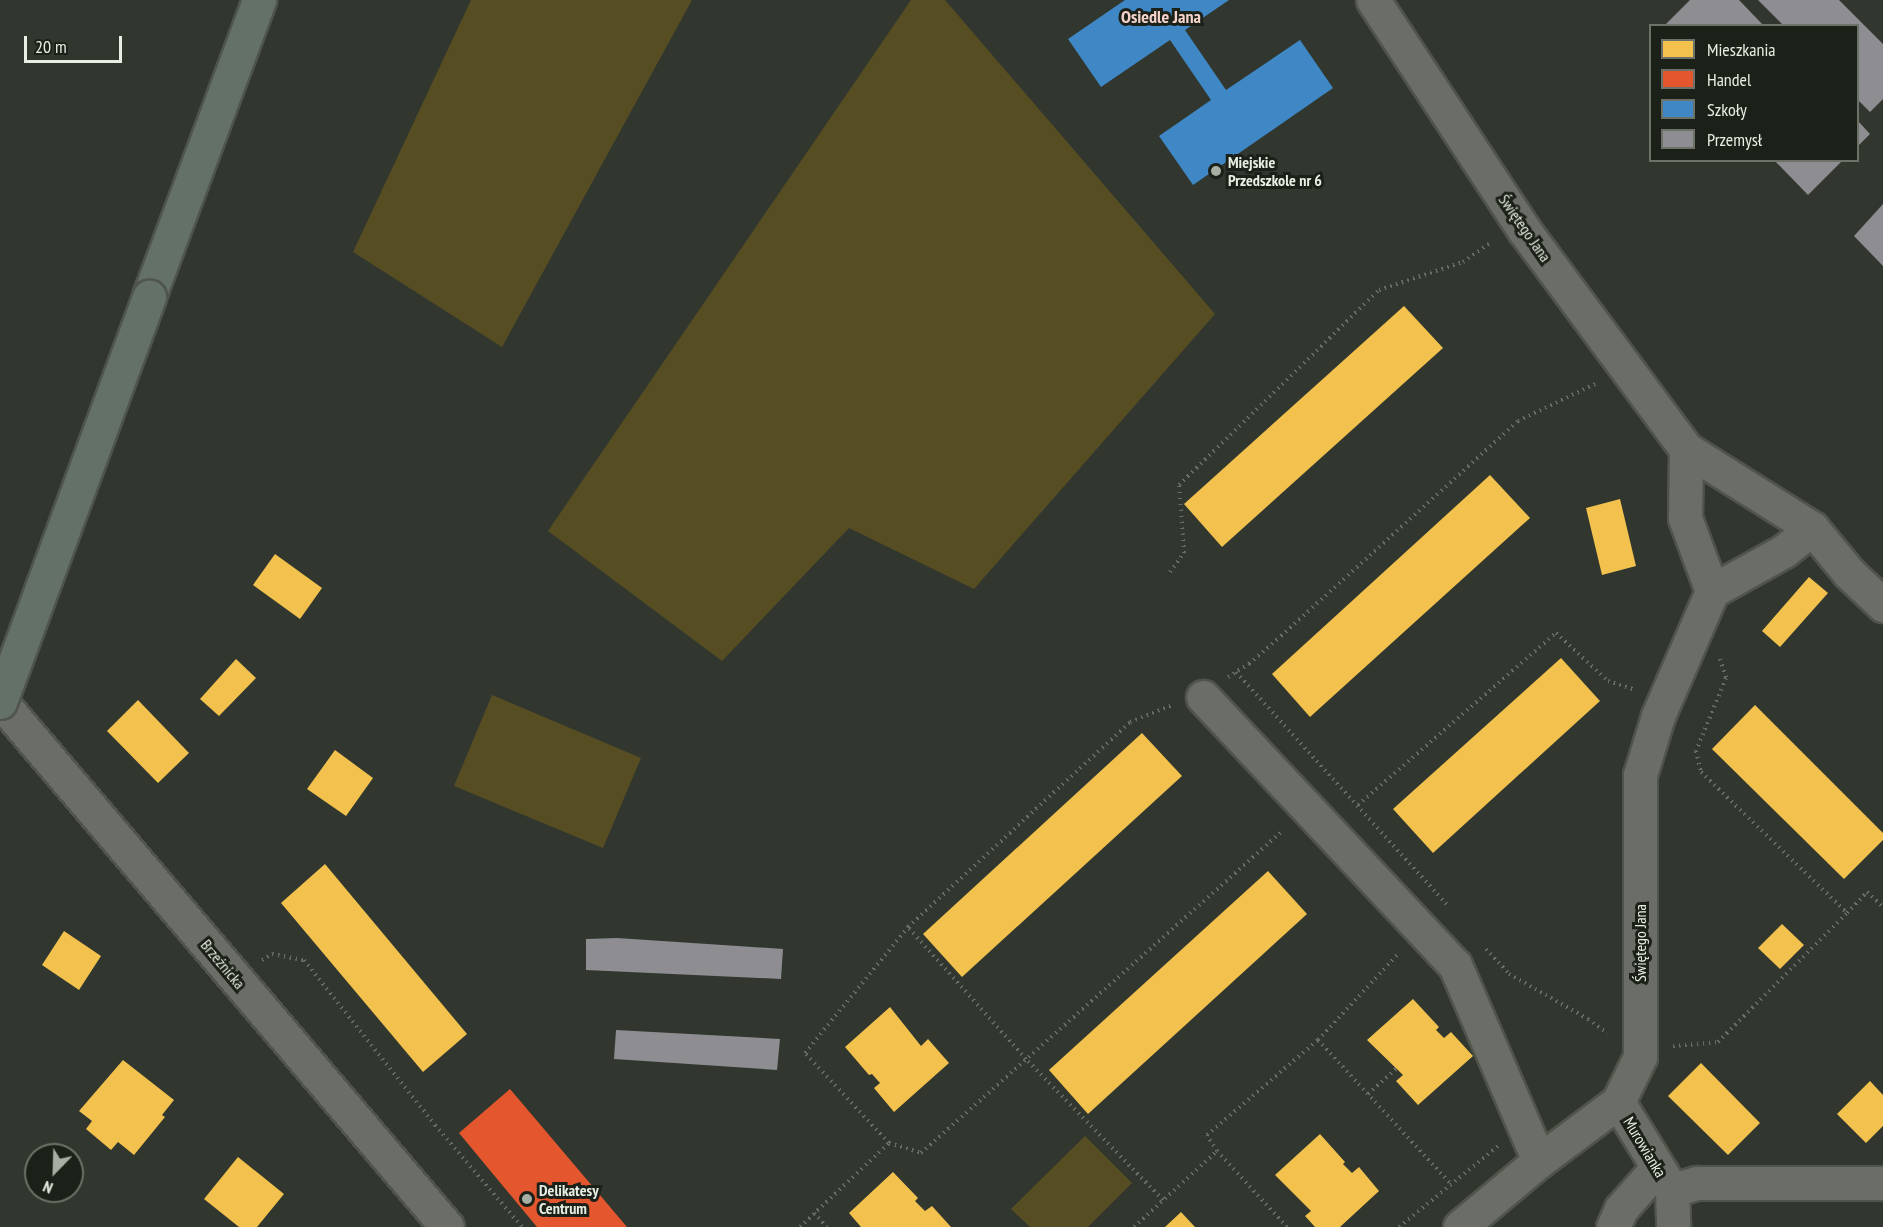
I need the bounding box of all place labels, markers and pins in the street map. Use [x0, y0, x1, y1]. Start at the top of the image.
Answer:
place label: Miejskie Przedszkole nr 6 [1228, 152, 1322, 190]
marker: Miejskie Przedszkole nr 6 [1209, 164, 1223, 178]
place label: Delikatesy Centrum [539, 1180, 599, 1218]
marker: Delikatesy Centrum [520, 1192, 534, 1206]

